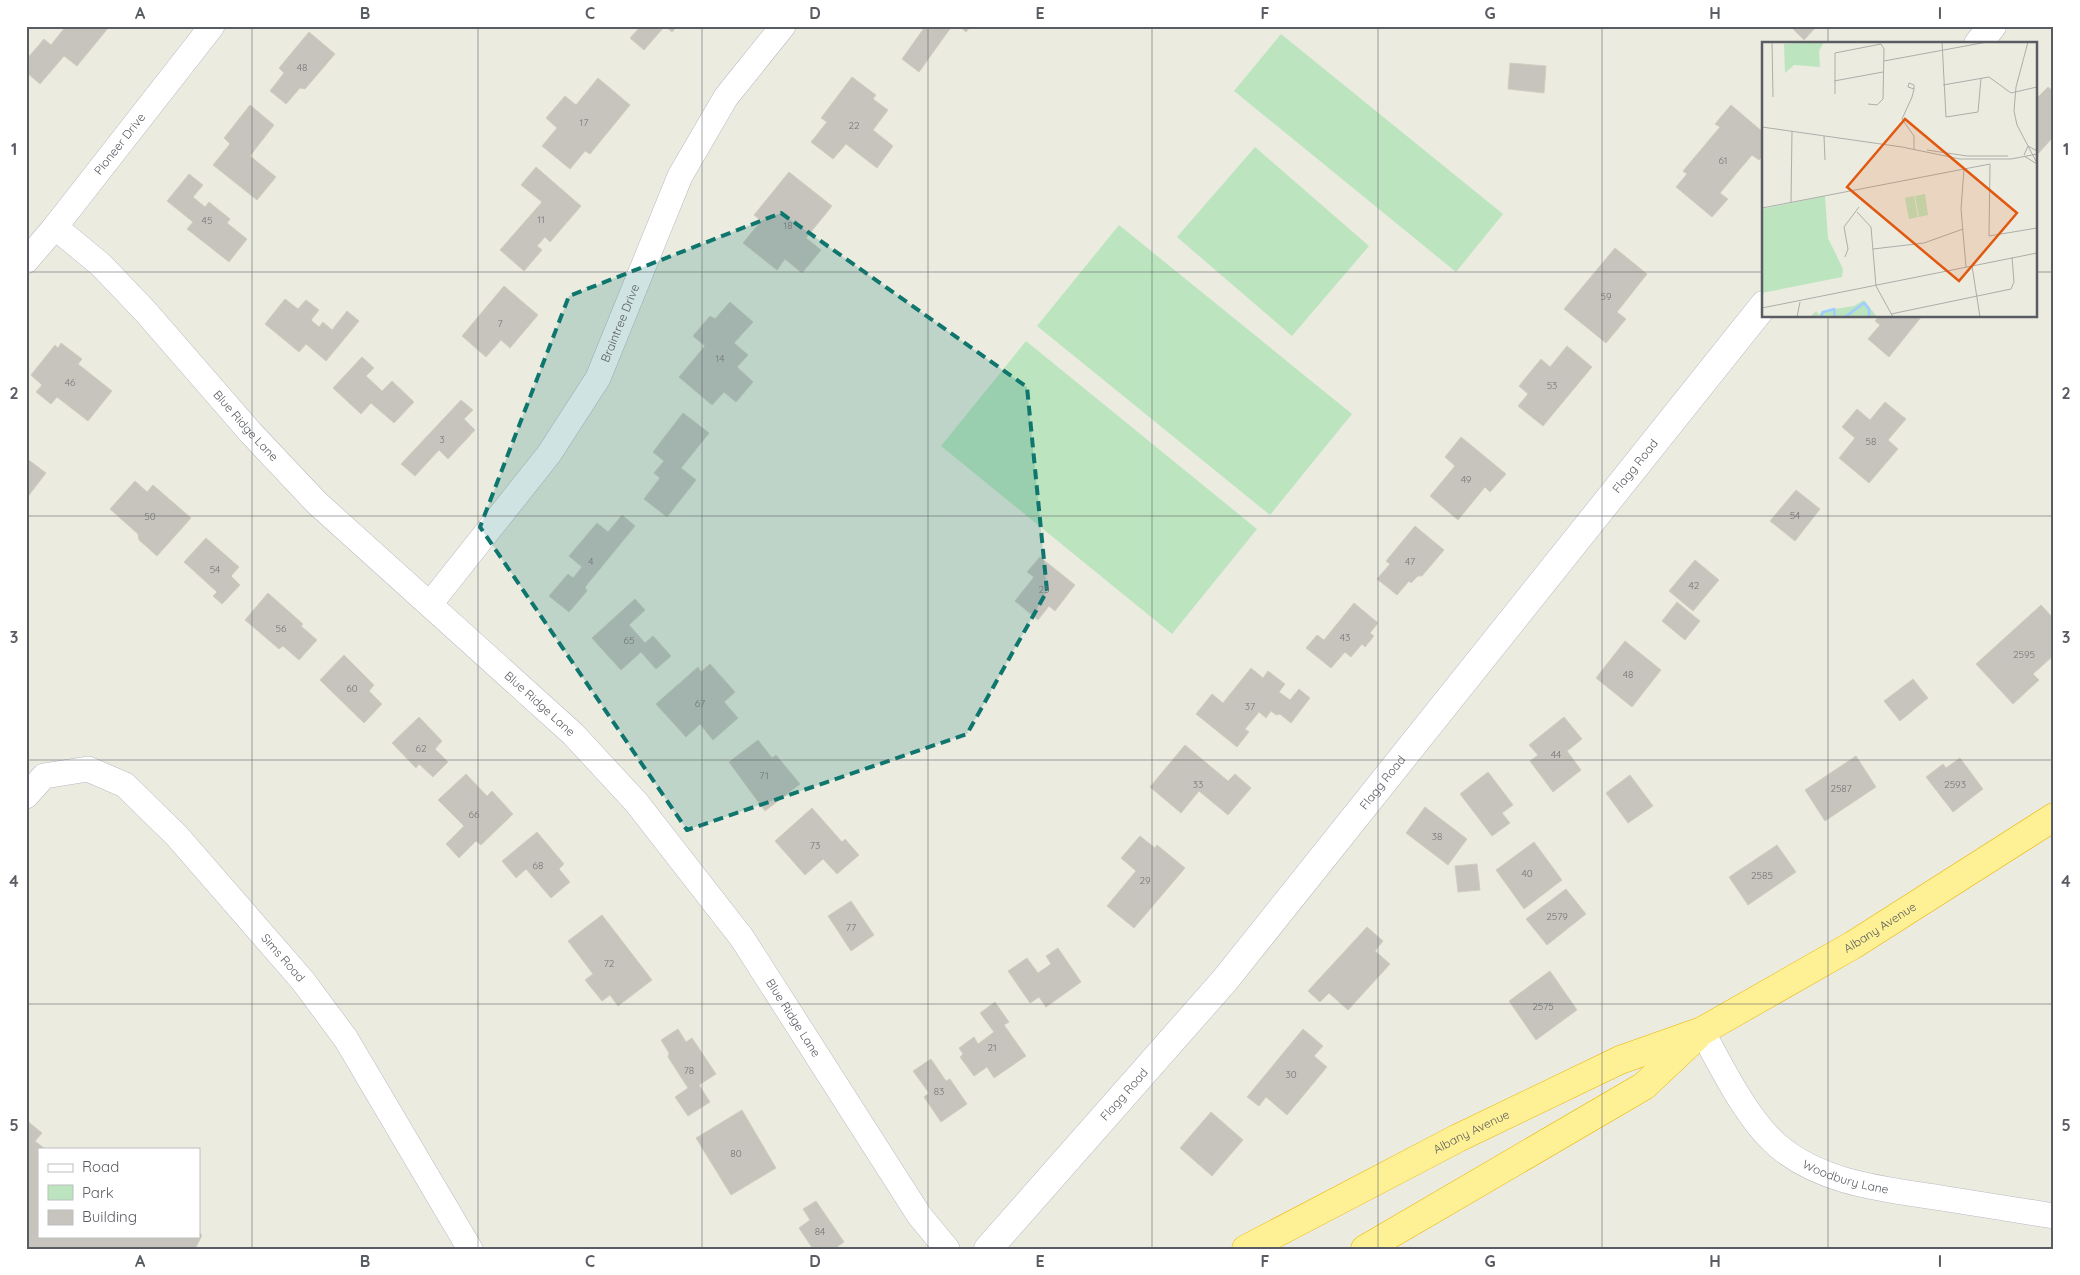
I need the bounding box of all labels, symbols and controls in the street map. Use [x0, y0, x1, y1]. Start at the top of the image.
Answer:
text: A [135, 3, 146, 23]
text: B [360, 3, 370, 23]
text: C [585, 3, 595, 23]
text: D [809, 3, 821, 23]
text: E [1035, 3, 1045, 23]
text: F [1261, 3, 1270, 23]
text: G [1484, 3, 1496, 23]
text: H [1709, 3, 1721, 23]
text: I [1938, 3, 1942, 23]
inset map [1762, 42, 2038, 318]
house number: 48 [297, 61, 307, 74]
street label: Pioneer Drive [91, 110, 148, 178]
house number: 17 [580, 116, 588, 129]
house number: 22 [848, 119, 860, 132]
text: 1 [11, 139, 17, 159]
text: 1 [2063, 139, 2069, 159]
house number: 61 [1718, 154, 1728, 167]
house number: 11 [537, 213, 545, 226]
house number: 45 [202, 214, 212, 227]
house number: 18 [783, 219, 793, 232]
street label: Braintree Drive [597, 281, 642, 364]
house number: 59 [1600, 290, 1612, 303]
house number: 7 [497, 317, 503, 330]
house number: 14 [716, 352, 724, 365]
house number: 46 [65, 376, 76, 389]
house number: 53 [1547, 379, 1557, 392]
text: 2 [9, 383, 19, 403]
text: 2 [2061, 383, 2071, 403]
street label: Blue Ridge Lane [210, 387, 282, 464]
house number: 3 [439, 433, 445, 446]
house number: 58 [1866, 435, 1876, 448]
street label: Flagg Road [1609, 436, 1661, 496]
house number: 49 [1461, 473, 1472, 486]
house number: 54 [1790, 509, 1800, 522]
house number: 50 [144, 510, 156, 523]
house number: 4 [588, 555, 594, 568]
house number: 47 [1405, 555, 1415, 568]
house number: 54 [210, 563, 220, 576]
house number: 42 [1689, 579, 1700, 592]
house number: 25 [1039, 583, 1050, 596]
house number: 56 [276, 622, 287, 635]
text: 3 [10, 627, 18, 647]
text: 3 [2062, 627, 2070, 647]
house number: 43 [1340, 631, 1350, 644]
house number: 65 [624, 634, 634, 647]
house number: 2595 [2013, 648, 2035, 661]
street label: Blue Ridge Lane [502, 668, 579, 739]
house number: 48 [1623, 668, 1633, 681]
house number: 60 [346, 682, 358, 695]
house number: 67 [695, 697, 705, 710]
house number: 37 [1245, 700, 1255, 713]
house number: 62 [416, 742, 427, 755]
house number: 44 [1551, 748, 1561, 761]
street label: Flagg Road [1356, 752, 1408, 812]
house number: 71 [759, 769, 769, 782]
house number: 33 [1193, 778, 1203, 791]
house number: 2593 [1944, 778, 1966, 791]
house number: 2587 [1830, 782, 1852, 795]
house number: 66 [469, 808, 480, 821]
house number: 38 [1432, 830, 1442, 843]
house number: 73 [810, 839, 820, 852]
house number: 68 [533, 859, 543, 872]
house number: 40 [1521, 867, 1533, 880]
house number: 2585 [1751, 869, 1773, 882]
text: 4 [9, 871, 19, 891]
text: 4 [2061, 871, 2071, 891]
house number: 29 [1139, 874, 1151, 887]
street label: Albany Avenue [1841, 899, 1919, 956]
house number: 2579 [1546, 910, 1568, 923]
house number: 77 [846, 921, 856, 934]
street label: Sims Road [258, 930, 308, 985]
house number: 72 [604, 957, 615, 970]
street label: Blue Ridge Lane [763, 976, 824, 1060]
house number: 2575 [1532, 1000, 1554, 1013]
house number: 21 [987, 1041, 997, 1054]
house number: 78 [684, 1064, 694, 1077]
street label: Flagg Road [1097, 1065, 1151, 1123]
house number: 30 [1285, 1068, 1297, 1081]
house number: 83 [934, 1085, 944, 1098]
street label: Albany Avenue [1430, 1106, 1512, 1157]
text: 5 [9, 1115, 19, 1135]
text: 5 [2061, 1115, 2071, 1135]
house number: 80 [730, 1147, 742, 1160]
legend [38, 1148, 200, 1238]
street label: Woodbury Lane [1800, 1156, 1890, 1197]
text: Road [82, 1157, 119, 1176]
text: Park [82, 1183, 114, 1202]
text: Building [82, 1207, 137, 1226]
house number: 84 [815, 1225, 825, 1238]
text: A [135, 1251, 146, 1271]
text: B [360, 1251, 370, 1271]
text: C [585, 1251, 595, 1271]
text: D [809, 1251, 821, 1271]
text: E [1035, 1251, 1045, 1271]
text: F [1261, 1251, 1270, 1271]
text: G [1484, 1251, 1496, 1271]
text: H [1709, 1251, 1721, 1271]
text: I [1938, 1251, 1942, 1271]

